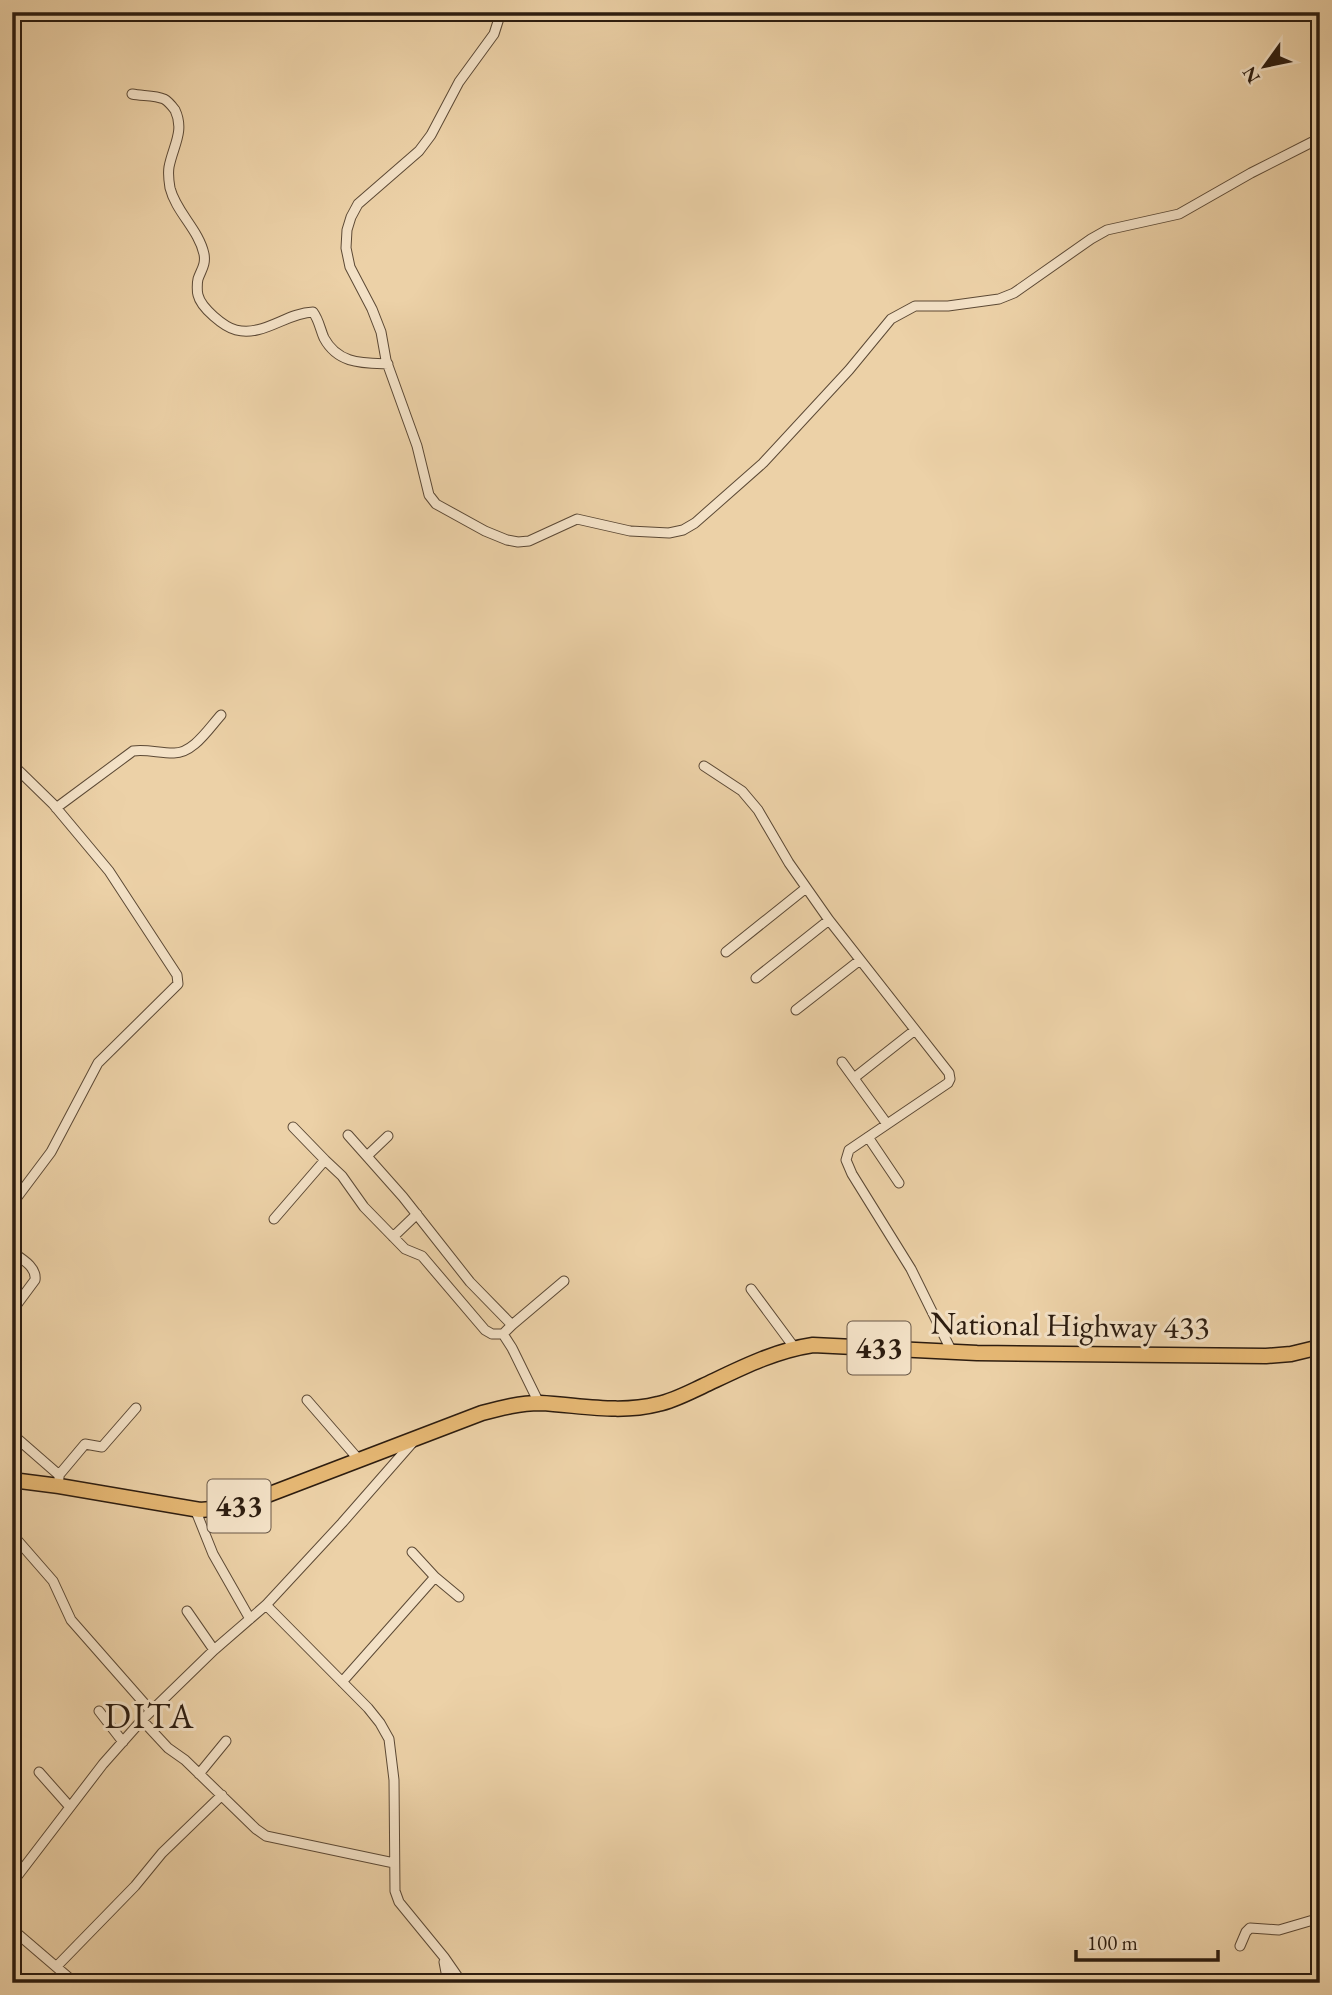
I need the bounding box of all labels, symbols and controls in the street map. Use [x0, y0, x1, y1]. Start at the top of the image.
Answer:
north arrow [1230, 32, 1300, 102]
text: N [1236, 61, 1266, 88]
street label: National Highway 433 [930, 1302, 1210, 1348]
road number: 433 [848, 1322, 910, 1374]
road number: 433 [208, 1480, 270, 1532]
district label: DITA [105, 1693, 196, 1738]
scale bar [1076, 1918, 1218, 1962]
text: 100 m [1087, 1929, 1138, 1956]

